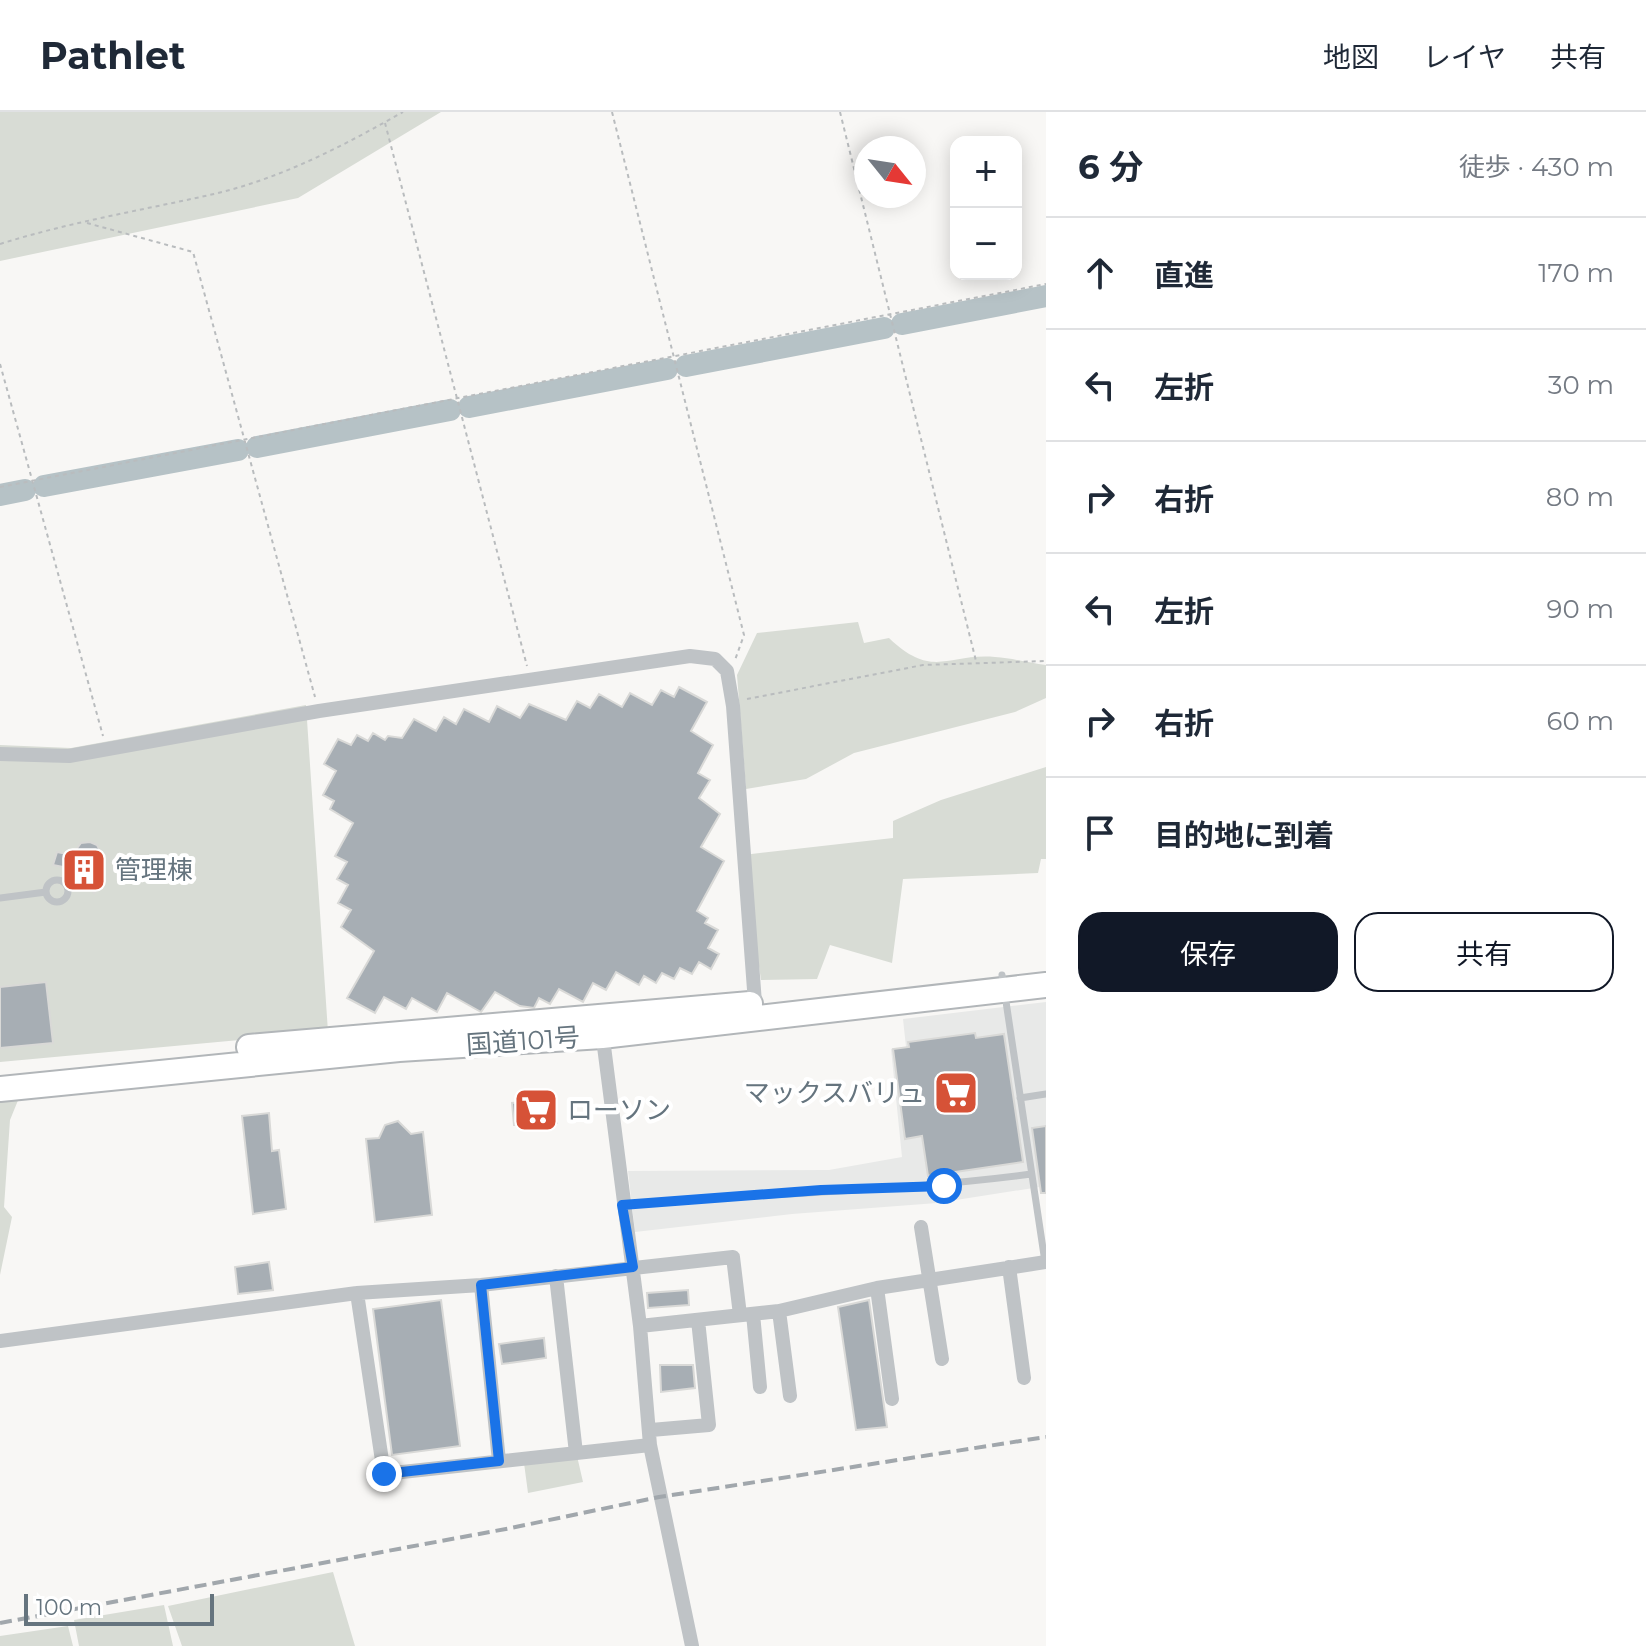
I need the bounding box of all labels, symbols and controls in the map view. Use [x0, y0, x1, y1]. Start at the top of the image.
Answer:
text: Pathlet [40, 32, 185, 79]
text: 地図 [1323, 40, 1379, 74]
text: レイヤ [1423, 40, 1506, 74]
text: 共有 [1550, 40, 1606, 74]
north arrow [854, 136, 926, 208]
map controls [950, 136, 1022, 280]
button: + [950, 136, 1022, 208]
text: 6 分 [1078, 146, 1143, 188]
text: 徒歩 · 430 m [1459, 151, 1614, 183]
button: − [950, 208, 1022, 280]
icon: ahead [1078, 251, 1122, 295]
text: 直進 [1154, 257, 1214, 294]
text: 170 m [1538, 257, 1614, 289]
icon: left [1078, 363, 1122, 407]
text: 左折 [1154, 369, 1214, 406]
text: 30 m [1548, 369, 1614, 401]
icon: right [1078, 475, 1122, 519]
text: 右折 [1154, 481, 1214, 518]
text: 80 m [1546, 481, 1614, 513]
icon: left [1078, 587, 1122, 631]
text: 左折 [1154, 593, 1214, 630]
text: 90 m [1547, 593, 1614, 625]
icon: right [1078, 699, 1122, 743]
text: 右折 [1154, 705, 1214, 742]
text: 60 m [1547, 705, 1614, 737]
icon: arrive [1078, 811, 1122, 855]
text: 目的地に到着 [1154, 817, 1334, 854]
building icon: 管理棟 [60, 846, 108, 894]
place label: 管理棟 [115, 854, 193, 886]
button: 保存 [1078, 912, 1338, 992]
button: 共有 [1354, 912, 1614, 992]
street label: 国道101号 [465, 1021, 581, 1061]
supermarket icon: マックスバリュ [932, 1069, 980, 1117]
place label: マックスバリュ [744, 1077, 925, 1109]
supermarket icon: ローソン [512, 1086, 560, 1134]
place label: ローソン [567, 1094, 671, 1126]
route start [926, 1168, 962, 1204]
route end [366, 1456, 402, 1492]
scale bar [24, 1590, 214, 1626]
text: 100 m [36, 1594, 102, 1621]

